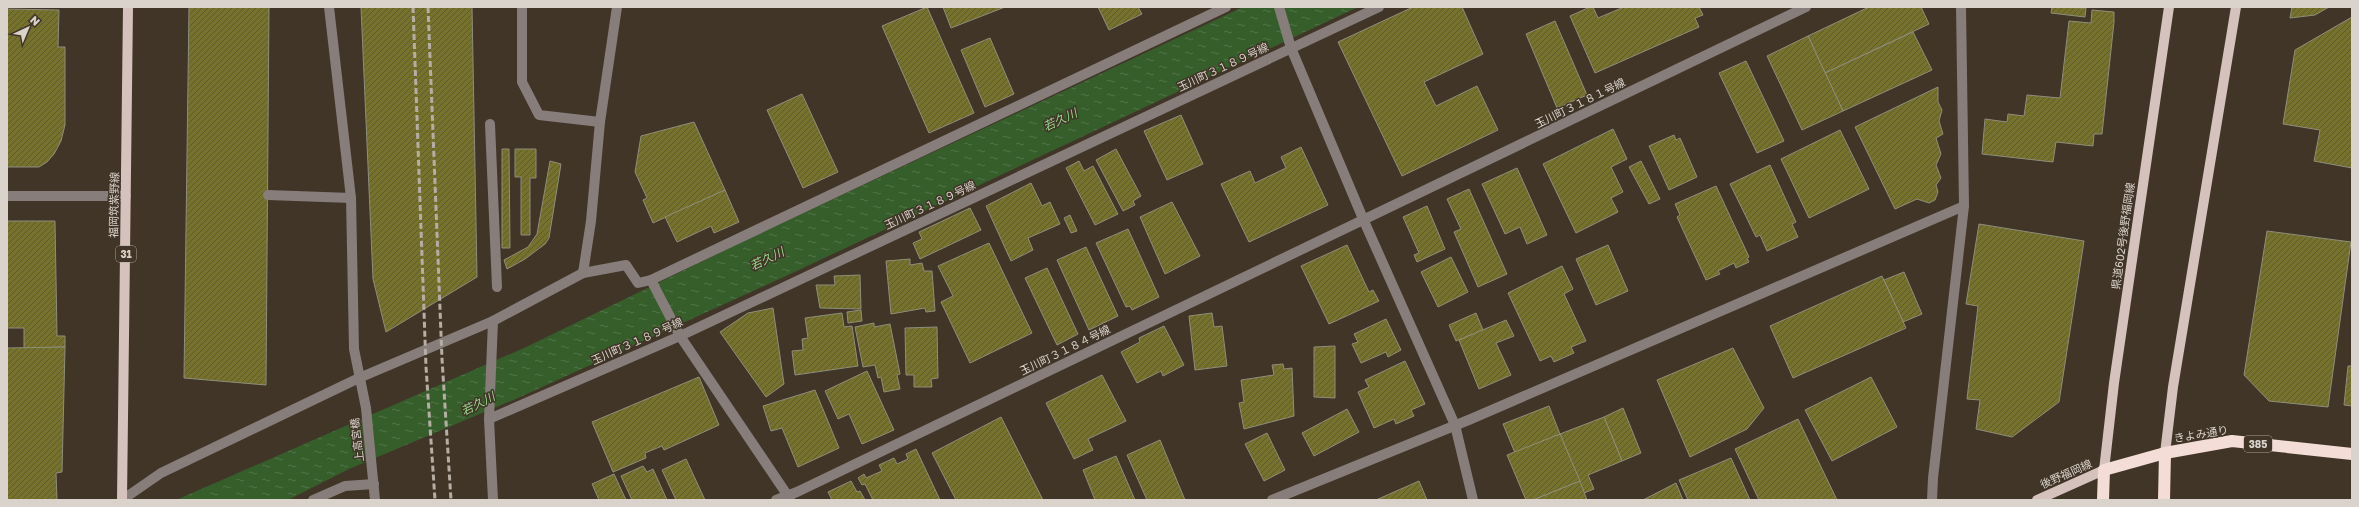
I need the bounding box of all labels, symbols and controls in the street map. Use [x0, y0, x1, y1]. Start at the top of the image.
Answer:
north arrow [8, 8, 48, 48]
text: N [28, 13, 43, 28]
street label: 玉川町３１８９号線 [1175, 40, 1270, 93]
street label: 玉川町３１８１号線 [1532, 75, 1627, 130]
water label: 若久川 [1040, 104, 1081, 134]
street label: 福岡筑紫野線 [106, 172, 121, 238]
street label: 玉川町３１８９号線 [882, 178, 977, 231]
street label: 県道602号後野福岡線 [2109, 182, 2136, 290]
water label: 若久川 [747, 243, 788, 273]
road number: 31 [116, 246, 136, 262]
street label: 玉川町３１８９号線 [589, 314, 685, 367]
street label: 玉川町３１８４号線 [1017, 322, 1112, 377]
water label: 若久川 [458, 388, 499, 418]
street label: 上高宮橋 [347, 417, 366, 463]
street label: きよみ通り [2173, 423, 2229, 444]
road number: 385 [2244, 436, 2272, 452]
street label: 後野福岡線 [2038, 456, 2094, 491]

